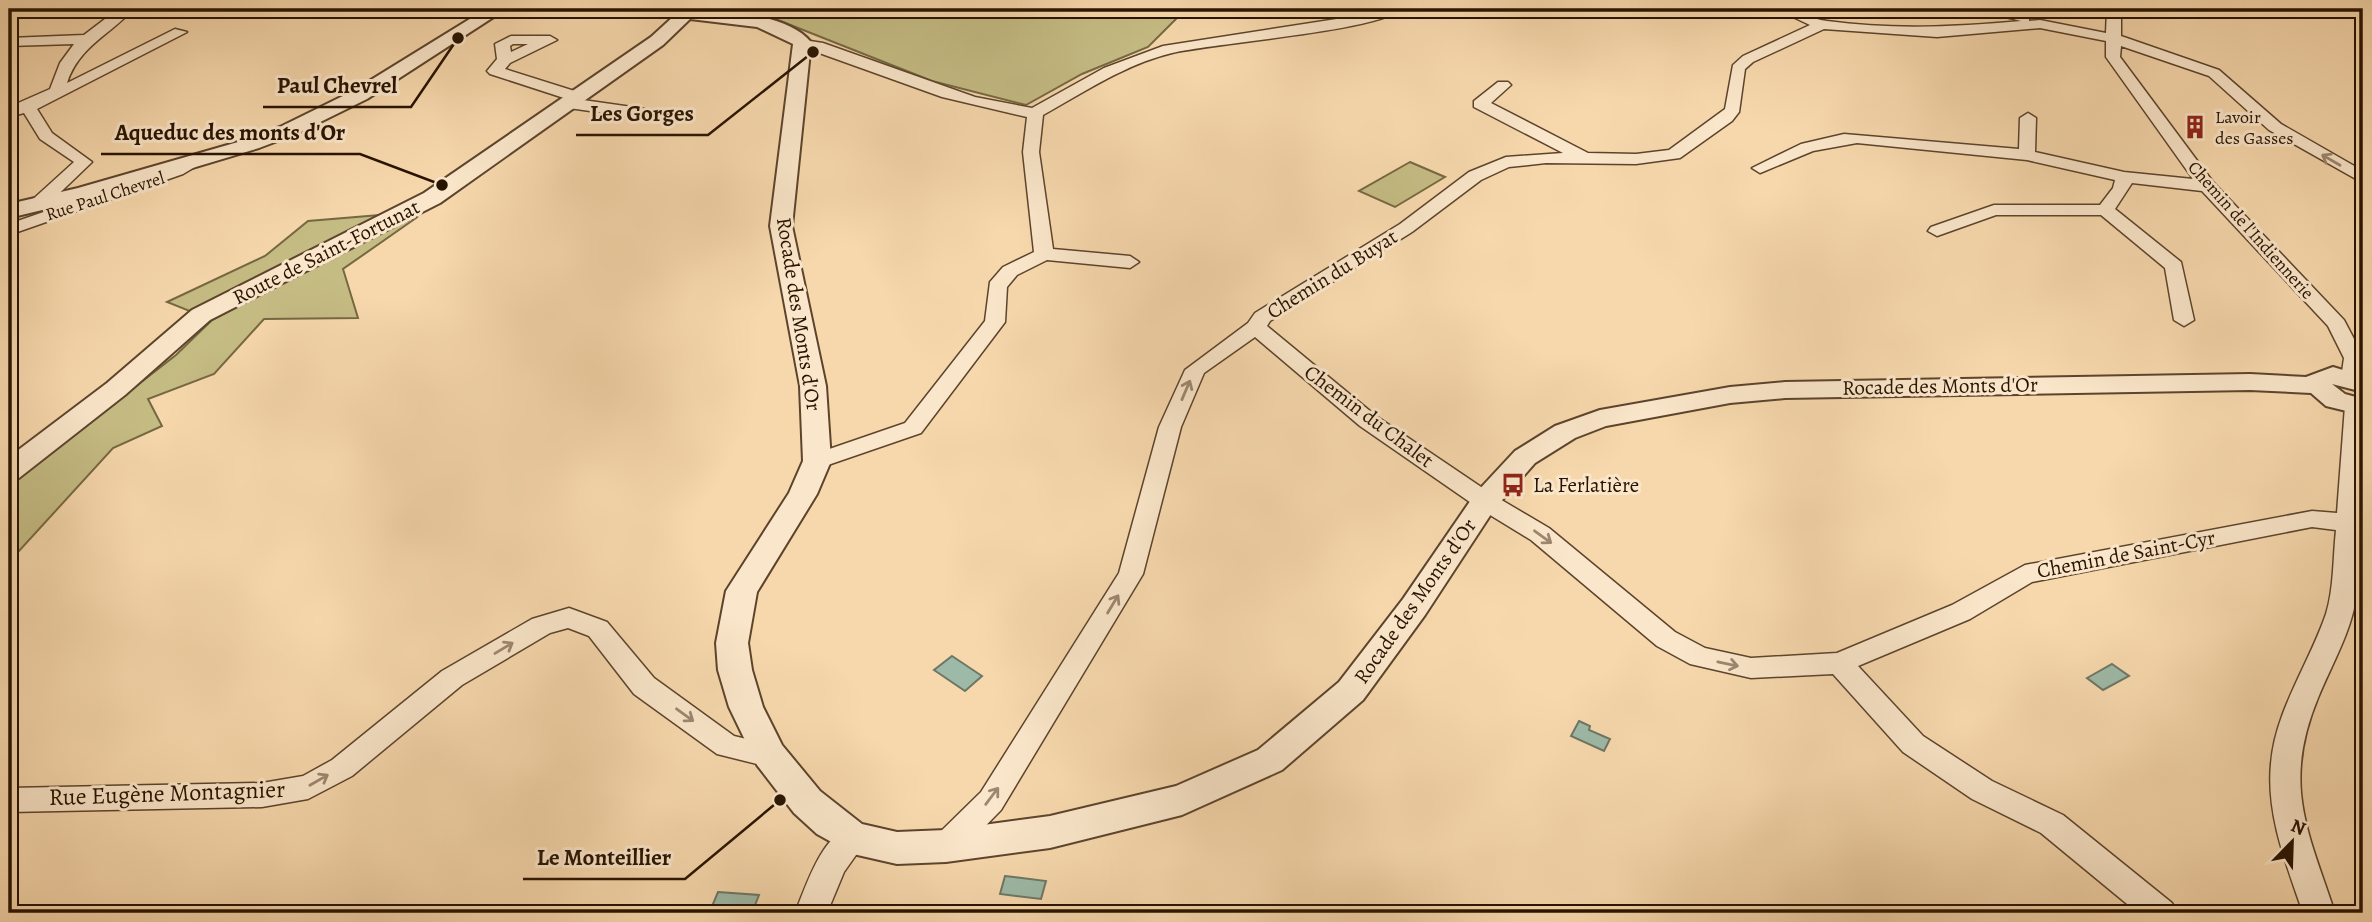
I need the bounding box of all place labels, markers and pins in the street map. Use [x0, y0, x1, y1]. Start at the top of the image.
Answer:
callout: Paul Chevrel [263, 63, 411, 107]
callout: Les Gorges [576, 91, 708, 135]
place label: Lavoir des Gasses [2215, 105, 2294, 150]
callout: Aqueduc des monts d'Or [101, 110, 360, 154]
building icon: Lavoir des Gasses [2181, 113, 2209, 141]
bus stop icon: La Ferlatière [1499, 471, 1527, 499]
place label: La Ferlatière [1533, 471, 1639, 499]
callout: Le Monteillier [523, 835, 685, 879]

